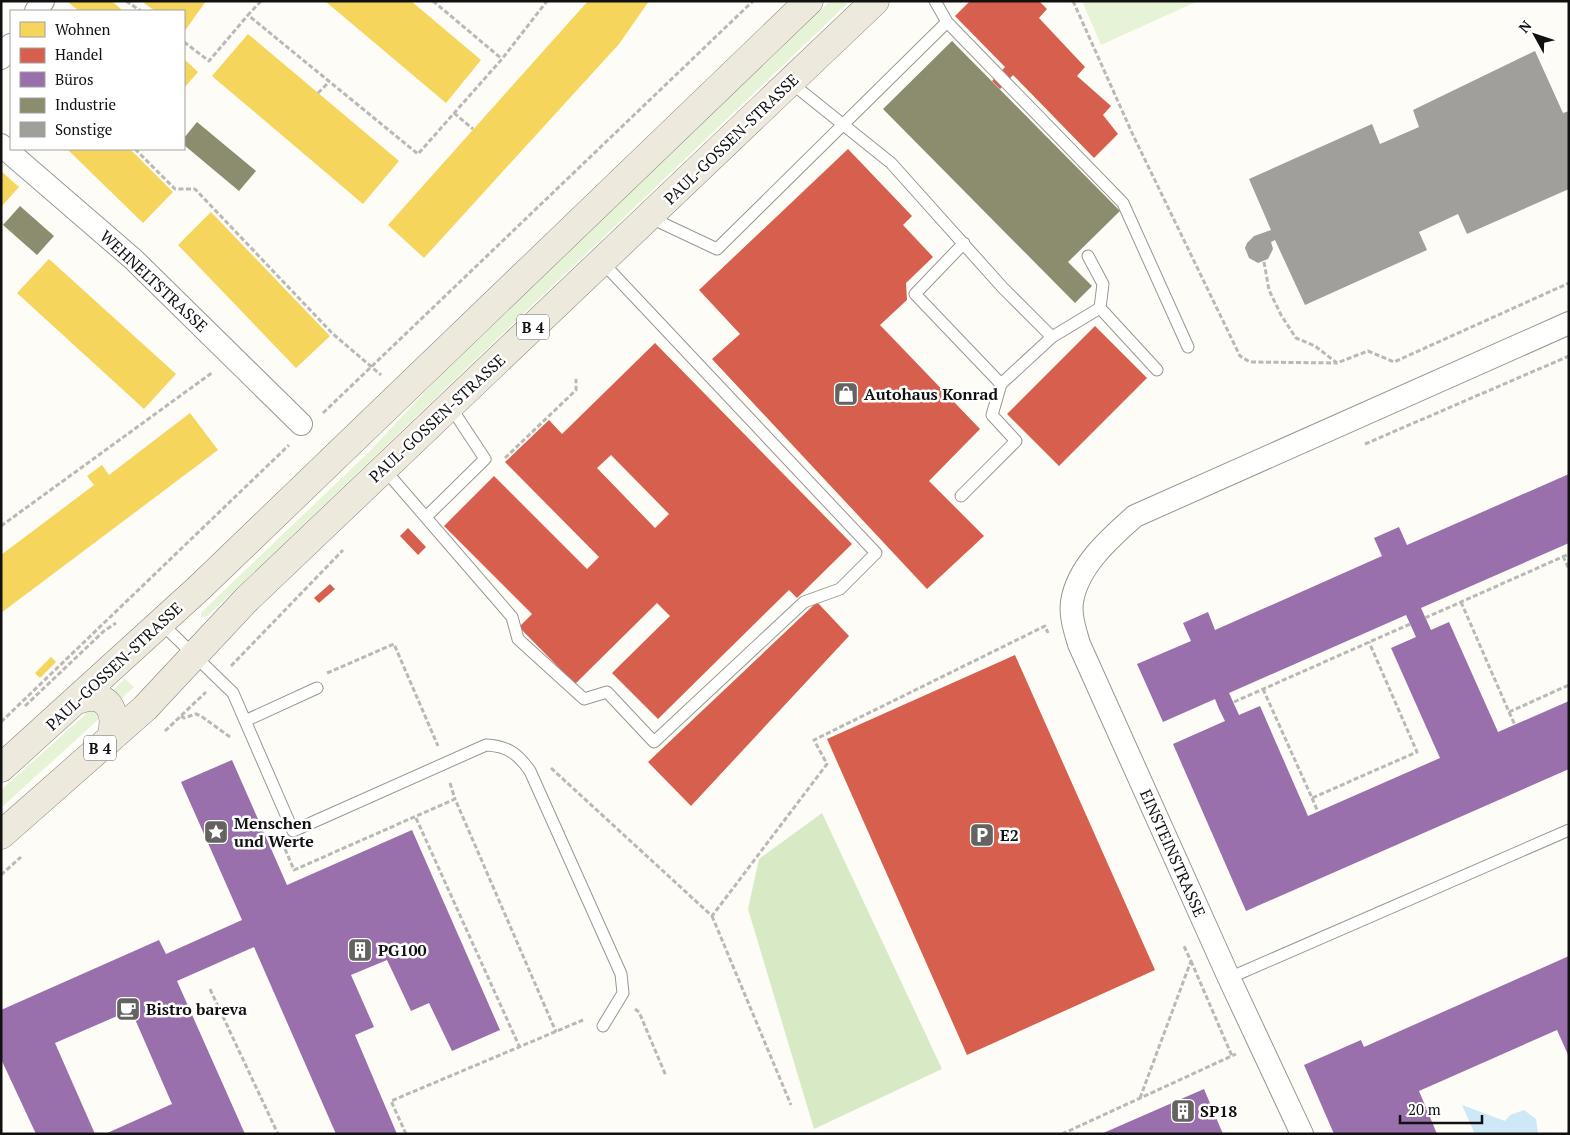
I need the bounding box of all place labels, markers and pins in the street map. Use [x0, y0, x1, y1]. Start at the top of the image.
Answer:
shop icon: Autohaus Konrad [833, 381, 859, 407]
place label: Autohaus Konrad [864, 383, 998, 405]
place label: Menschen und Werte [234, 812, 314, 852]
place icon: Menschen und Werte [203, 819, 229, 845]
parking icon: E2 [969, 822, 995, 848]
place label: E2 [1000, 824, 1019, 846]
building icon: PG100 [347, 937, 373, 963]
place label: PG100 [378, 939, 427, 961]
cafe icon: Bistro bareva [115, 996, 141, 1022]
place label: Bistro bareva [146, 998, 247, 1020]
building icon: SP18 [1170, 1098, 1196, 1124]
place label: SP18 [1200, 1100, 1237, 1122]

